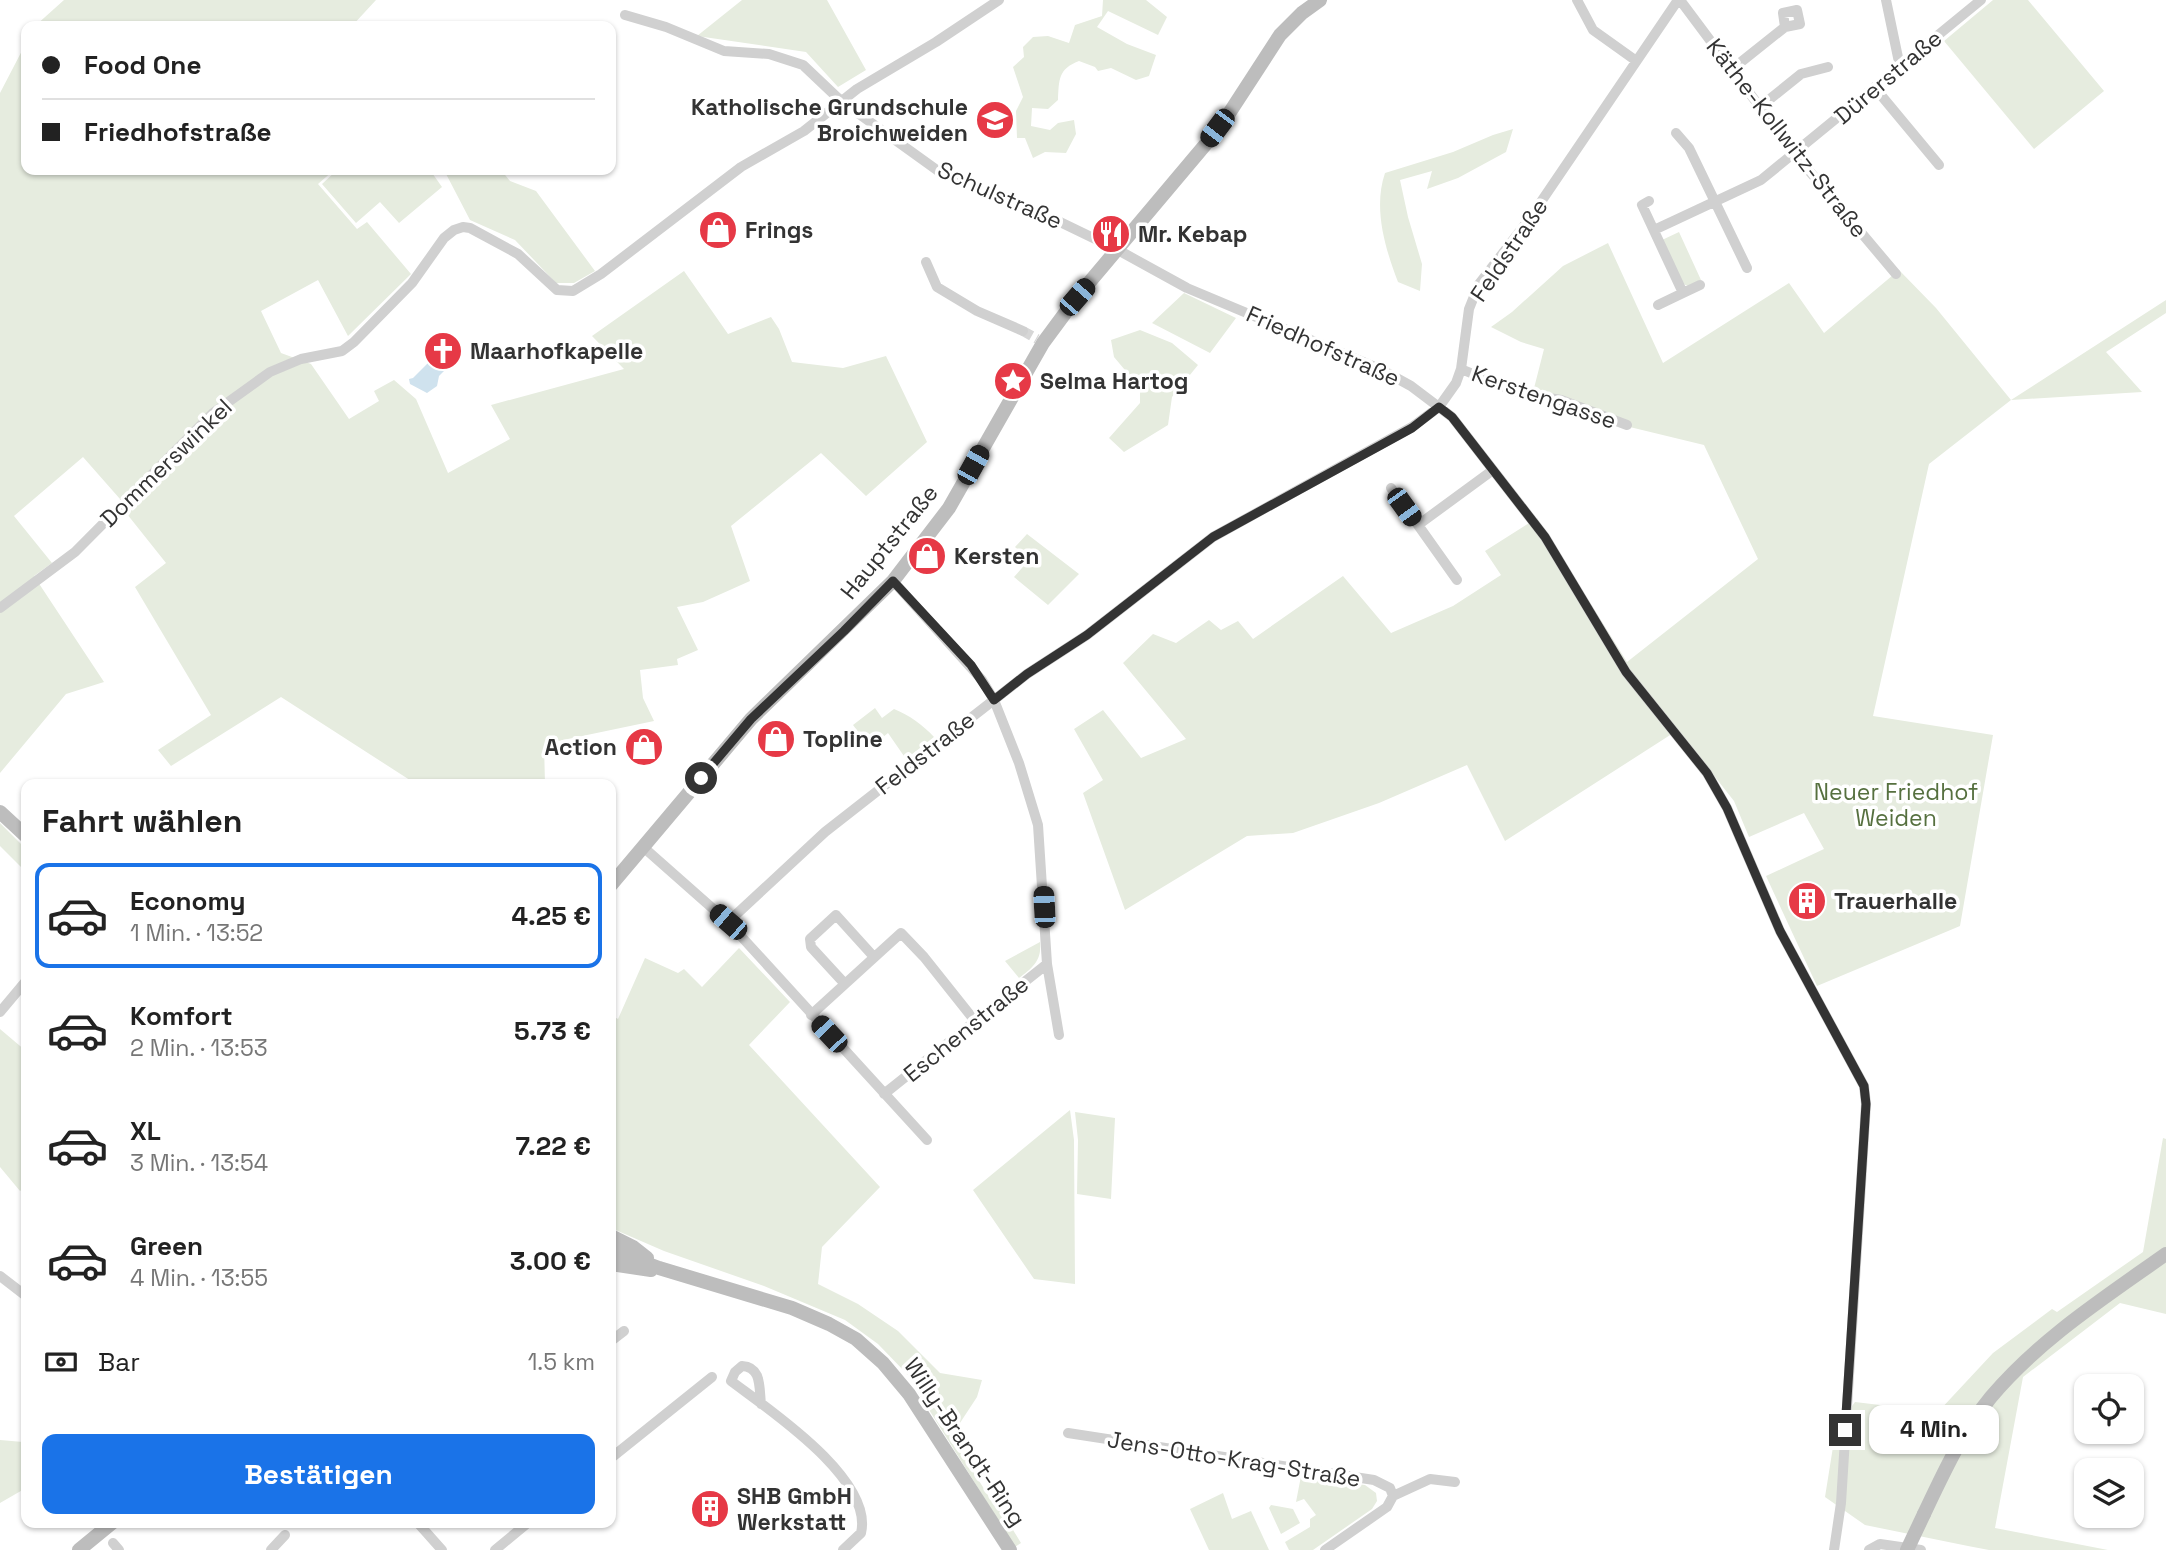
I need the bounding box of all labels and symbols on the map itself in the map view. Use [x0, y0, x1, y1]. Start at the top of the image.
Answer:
street label: Dürerstraße [1828, 23, 1948, 131]
street label: Käthe-Kollwitz-Straße [1700, 32, 1874, 244]
place label: Katholische Grundschule Broichweiden [691, 92, 968, 148]
school or university icon: Katholische Grundschule Broichweiden [974, 99, 1016, 141]
car [1196, 105, 1239, 151]
street label: Schulstraße [933, 154, 1067, 236]
street label: Feldstraße [1463, 193, 1555, 307]
shop icon: Frings [697, 209, 739, 251]
restaurant icon: Mr. Kebap [1090, 213, 1132, 255]
place label: Frings [745, 215, 813, 245]
place label: Mr. Kebap [1138, 219, 1248, 249]
car [1056, 274, 1099, 320]
street label: Friedhofstraße [1242, 299, 1404, 393]
church icon: Maarhofkapelle [422, 330, 464, 372]
place label: Maarhofkapelle [470, 336, 643, 366]
street label: Kerstengasse [1468, 358, 1620, 436]
place icon: Selma Hartog [992, 360, 1034, 402]
place label: Selma Hartog [1040, 366, 1188, 396]
street label: Dommerswinkel [94, 392, 238, 534]
car [954, 442, 993, 488]
street label: Hauptstraße [834, 479, 944, 605]
car [1384, 484, 1425, 530]
shop icon: Kersten [906, 535, 948, 577]
place label: Kersten [954, 541, 1040, 571]
street label: Feldstraße [869, 705, 981, 801]
shop icon: Topline [755, 718, 797, 760]
place label: Topline [803, 724, 883, 754]
shop icon: Action [623, 726, 665, 768]
place label: Action [544, 732, 617, 762]
route start [685, 762, 717, 794]
park label: Neuer Friedhof Weiden [1814, 777, 1978, 833]
building icon: Trauerhalle [1786, 880, 1828, 922]
car [1033, 885, 1056, 929]
place label: Trauerhalle [1834, 886, 1957, 916]
car [706, 900, 751, 944]
street label: Eschenstraße [897, 969, 1035, 1089]
car [807, 1011, 852, 1057]
street label: Willy-Brandt-Ring [898, 1352, 1032, 1532]
callout: 4 Min. [1870, 1406, 1999, 1454]
route end [1829, 1414, 1861, 1446]
street label: Jens-Otto-Krag-Straße [1105, 1424, 1363, 1494]
place label: SHB GmbH Werkstatt [737, 1481, 852, 1537]
building icon: SHB GmbH Werkstatt [689, 1488, 731, 1530]

